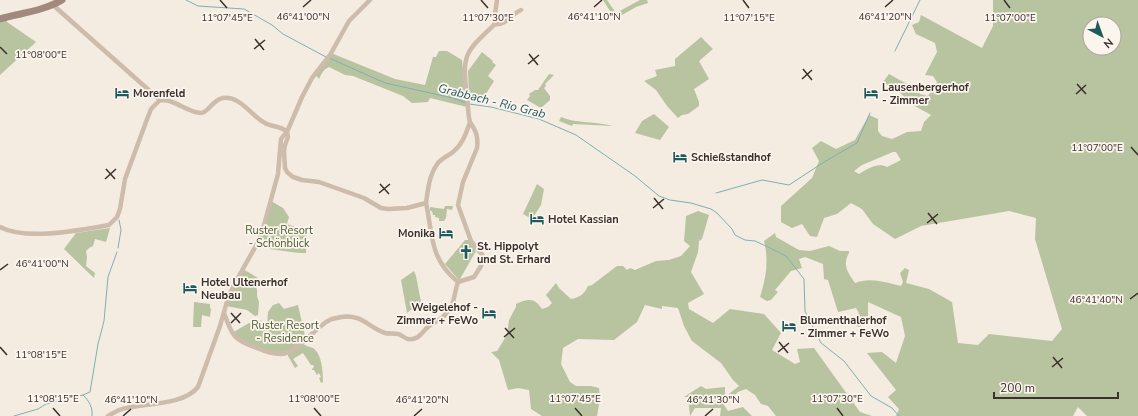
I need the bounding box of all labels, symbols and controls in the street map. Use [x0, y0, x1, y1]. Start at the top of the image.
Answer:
text: 46°41'00"N [276, 10, 330, 24]
text: 46°41'10"N [567, 10, 621, 24]
text: 46°41'20"N [858, 10, 912, 24]
text: 11°07'45"E [201, 11, 253, 25]
text: 11°07'30"E [462, 11, 514, 25]
text: 11°07'15"E [723, 11, 775, 25]
text: 11°07'00"E [984, 11, 1036, 25]
north arrow [1082, 16, 1122, 56]
text: N [1100, 35, 1116, 52]
text: 11°08'00"E [15, 48, 67, 62]
water label: Grabbach - Rio Grab [437, 80, 547, 122]
place label: Lausenbergerhof - Zimmer [882, 80, 970, 108]
hotel icon: Morenfeld [114, 85, 130, 101]
hotel icon: Lausenbergerhof - Zimmer [863, 85, 879, 101]
place label: Morenfeld [133, 86, 185, 101]
text: 11°07'00"E [1071, 141, 1123, 155]
hotel icon: Schießstandhof [672, 149, 688, 165]
place label: Schießstandhof [691, 150, 772, 165]
hotel icon: Hotel Kassian [529, 211, 545, 227]
place label: Hotel Kassian [548, 212, 619, 227]
park label: Ruster Resort - Schönblick [245, 223, 313, 251]
hotel icon: Monika [438, 225, 454, 241]
place label: Monika [398, 226, 435, 241]
place label: St. Hippolyt und St. Erhard [477, 239, 551, 267]
church icon: St. Hippolyt und St. Erhard [458, 244, 474, 260]
text: 46°41'00"N [15, 257, 69, 271]
place label: Hotel Ultenerhof Neubau [201, 275, 288, 303]
hotel icon: Hotel Ultenerhof Neubau [182, 280, 198, 296]
text: 46°41'40"N [1069, 293, 1123, 307]
place label: Weigelehof - Zimmer + FeWo [397, 300, 478, 328]
hotel icon: Weigelehof - Zimmer + FeWo [481, 305, 497, 321]
place label: Blumenthalerhof - Zimmer + FeWo [800, 313, 889, 341]
park label: Ruster Resort - Residence [251, 318, 319, 346]
hotel icon: Blumenthalerhof - Zimmer + FeWo [781, 318, 797, 334]
text: 11°08'15"E [15, 348, 67, 362]
scale bar [994, 374, 1118, 400]
text: 200 m [1000, 380, 1035, 396]
text: 11°08'15"E [27, 392, 79, 406]
text: 11°08'00"E [288, 392, 340, 406]
text: 11°07'45"E [549, 392, 601, 406]
text: 11°07'30"E [811, 392, 863, 406]
text: 46°41'10"N [104, 393, 158, 407]
text: 46°41'20"N [395, 393, 449, 407]
text: 46°41'30"N [686, 393, 740, 407]

